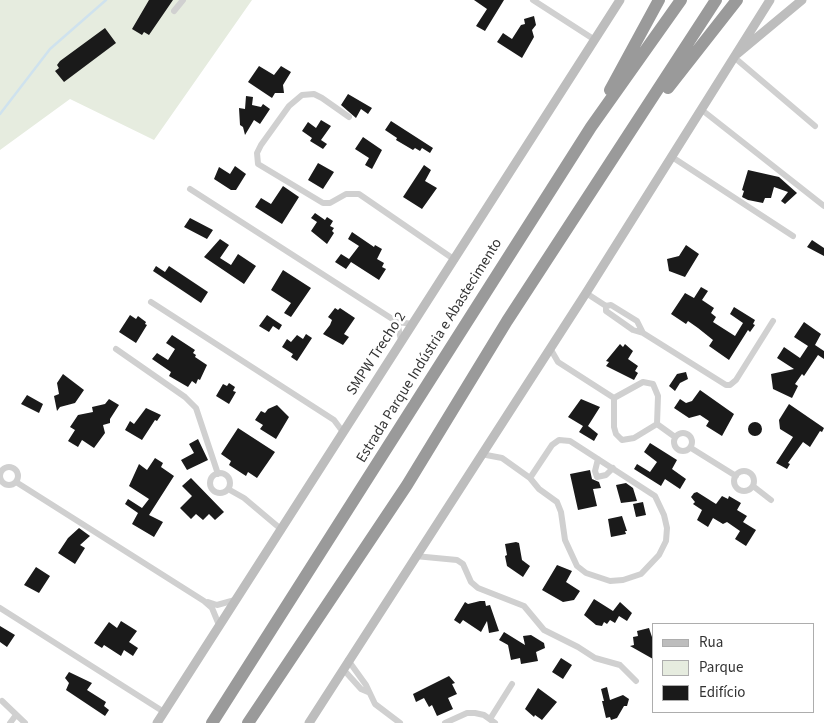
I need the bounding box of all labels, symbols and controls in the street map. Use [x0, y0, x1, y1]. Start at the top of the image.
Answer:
street label: Estrada Parque Indústria e Abastecimento [353, 236, 507, 466]
street label: SMPW Trecho 2 [343, 309, 411, 399]
legend [652, 623, 814, 713]
text: Rua [699, 632, 723, 653]
text: Parque [699, 657, 743, 678]
text: Edifício [699, 682, 746, 703]

